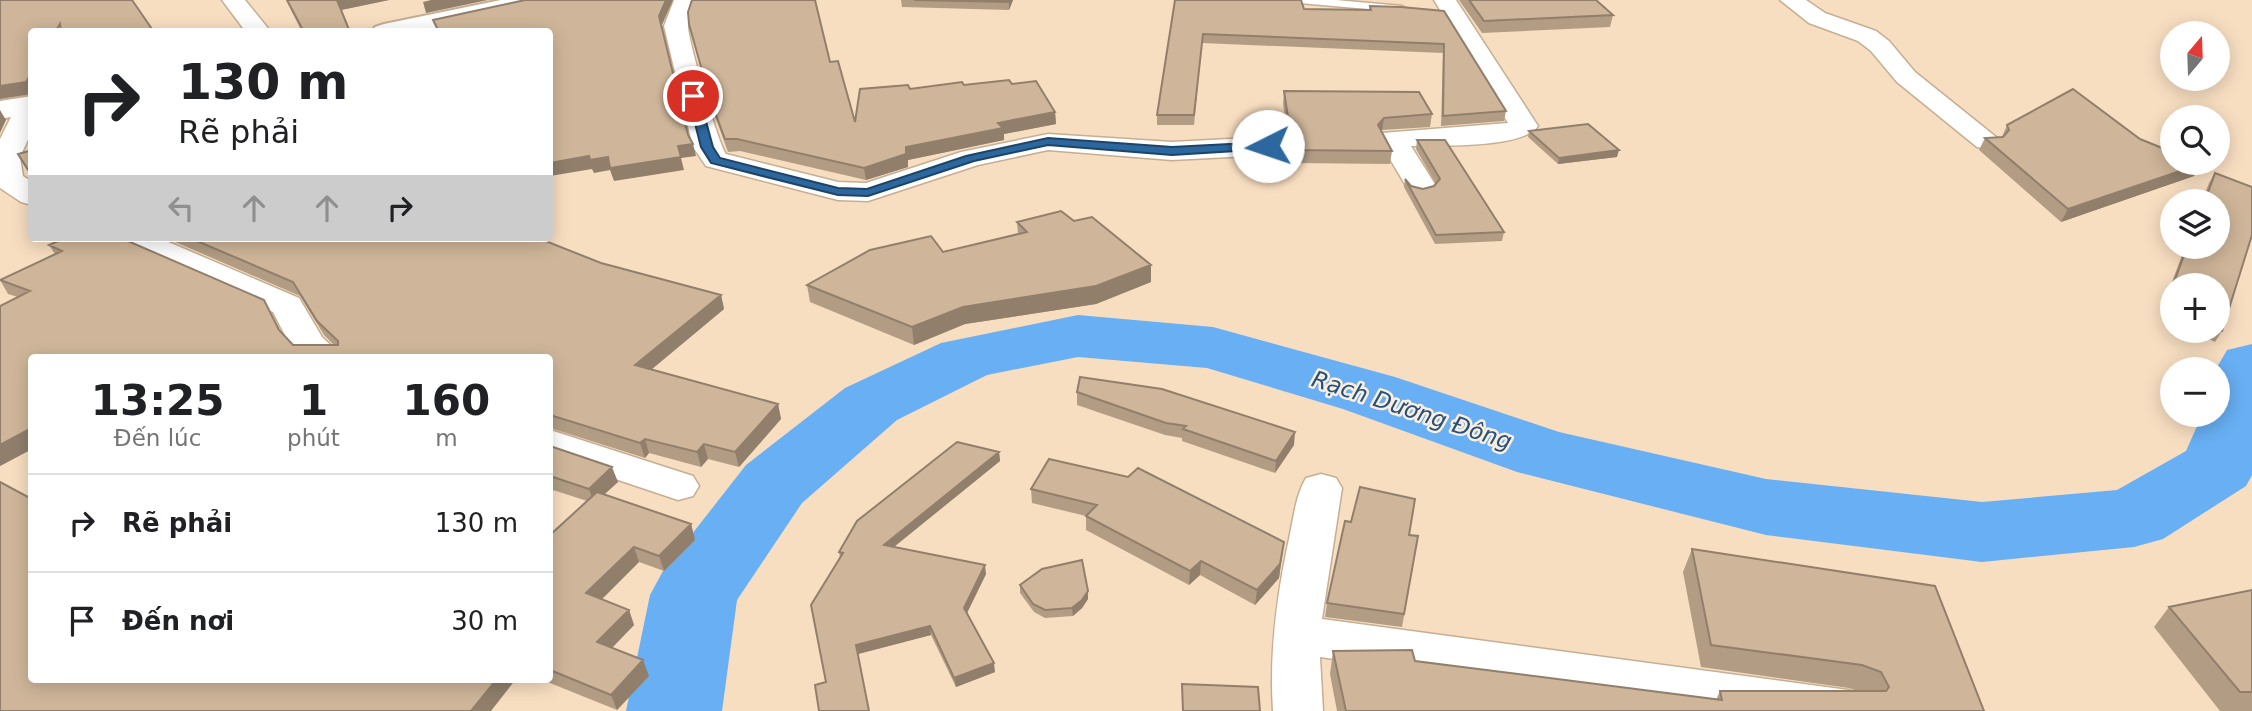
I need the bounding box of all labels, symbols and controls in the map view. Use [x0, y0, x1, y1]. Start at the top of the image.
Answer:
north arrow [2160, 21, 2230, 91]
map controls [2160, 21, 2230, 427]
text: 130 m [178, 54, 348, 111]
icon: right [63, 56, 154, 147]
pin [663, 66, 723, 126]
icon: arrive [674, 77, 712, 115]
button: search [2160, 105, 2230, 175]
position arrow [1231, 109, 1305, 183]
text: Rẽ phải [178, 113, 299, 151]
icon: left [162, 189, 200, 227]
icon: ahead [235, 189, 273, 227]
icon: ahead [308, 189, 346, 227]
icon: right [381, 189, 419, 227]
button: layers [2160, 189, 2230, 259]
button: + [2160, 273, 2230, 343]
button: − [2160, 357, 2230, 427]
water label: Rạch Dương Đông [1309, 365, 1515, 455]
text: 13:25 [91, 376, 224, 425]
text: 1 [299, 376, 328, 425]
text: 160 [403, 376, 490, 425]
text: Đến lúc [114, 425, 201, 451]
text: phút [287, 425, 340, 451]
text: m [435, 425, 458, 451]
icon: right [63, 504, 101, 542]
text: Rẽ phải [122, 508, 232, 538]
text: 130 m [435, 508, 518, 538]
icon: arrive [63, 602, 101, 640]
text: Đến nơi [122, 606, 234, 636]
text: 30 m [451, 606, 518, 636]

